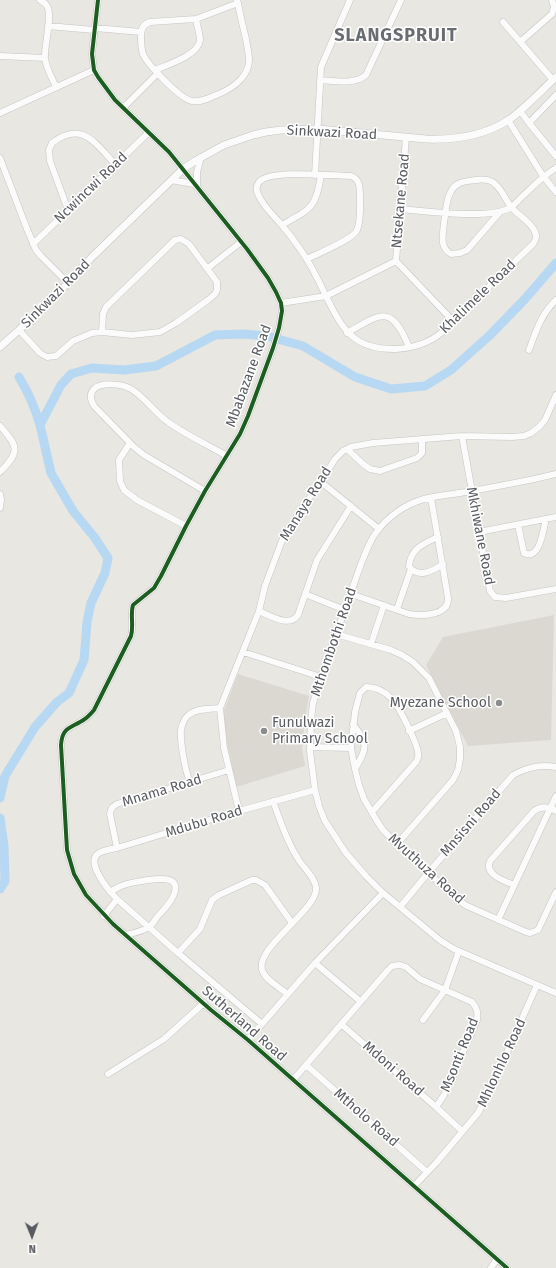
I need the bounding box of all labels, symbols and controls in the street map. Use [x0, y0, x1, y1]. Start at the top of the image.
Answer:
district label: SLANGSPRUIT [334, 25, 458, 47]
street label: Sinkwazi Road [286, 122, 378, 144]
street label: Ncwincwi Road [51, 149, 131, 227]
street label: Ntsekane Road [388, 153, 414, 249]
street label: Sinkwazi Road [18, 256, 94, 332]
street label: Khalimele Road [436, 256, 520, 338]
street label: Mbabazane Road [223, 322, 275, 430]
street label: Manaya Road [277, 464, 335, 544]
street label: Mkhiwane Road [462, 486, 498, 586]
street label: Mthombothi Road [307, 585, 361, 699]
place label: Myezane School [390, 695, 491, 711]
marker: Myezane School [494, 698, 504, 708]
place label: Funulwazi Primary School [272, 715, 368, 748]
marker: Funulwazi Primary School [259, 726, 269, 736]
street label: Mnama Road [120, 771, 204, 811]
street label: Mnsisni Road [437, 786, 505, 860]
street label: Mdubu Road [163, 802, 245, 842]
street label: Mvuthuza Road [384, 830, 468, 908]
street label: Sutherland Road [198, 983, 290, 1065]
street label: Msonti Road [437, 1015, 483, 1095]
street label: Mhlonhlo Road [474, 1016, 530, 1110]
street label: Mdoni Road [359, 1038, 427, 1100]
street label: Mtholo Road [330, 1085, 402, 1151]
north arrow [12, 1216, 52, 1256]
text: N [28, 1242, 36, 1255]

